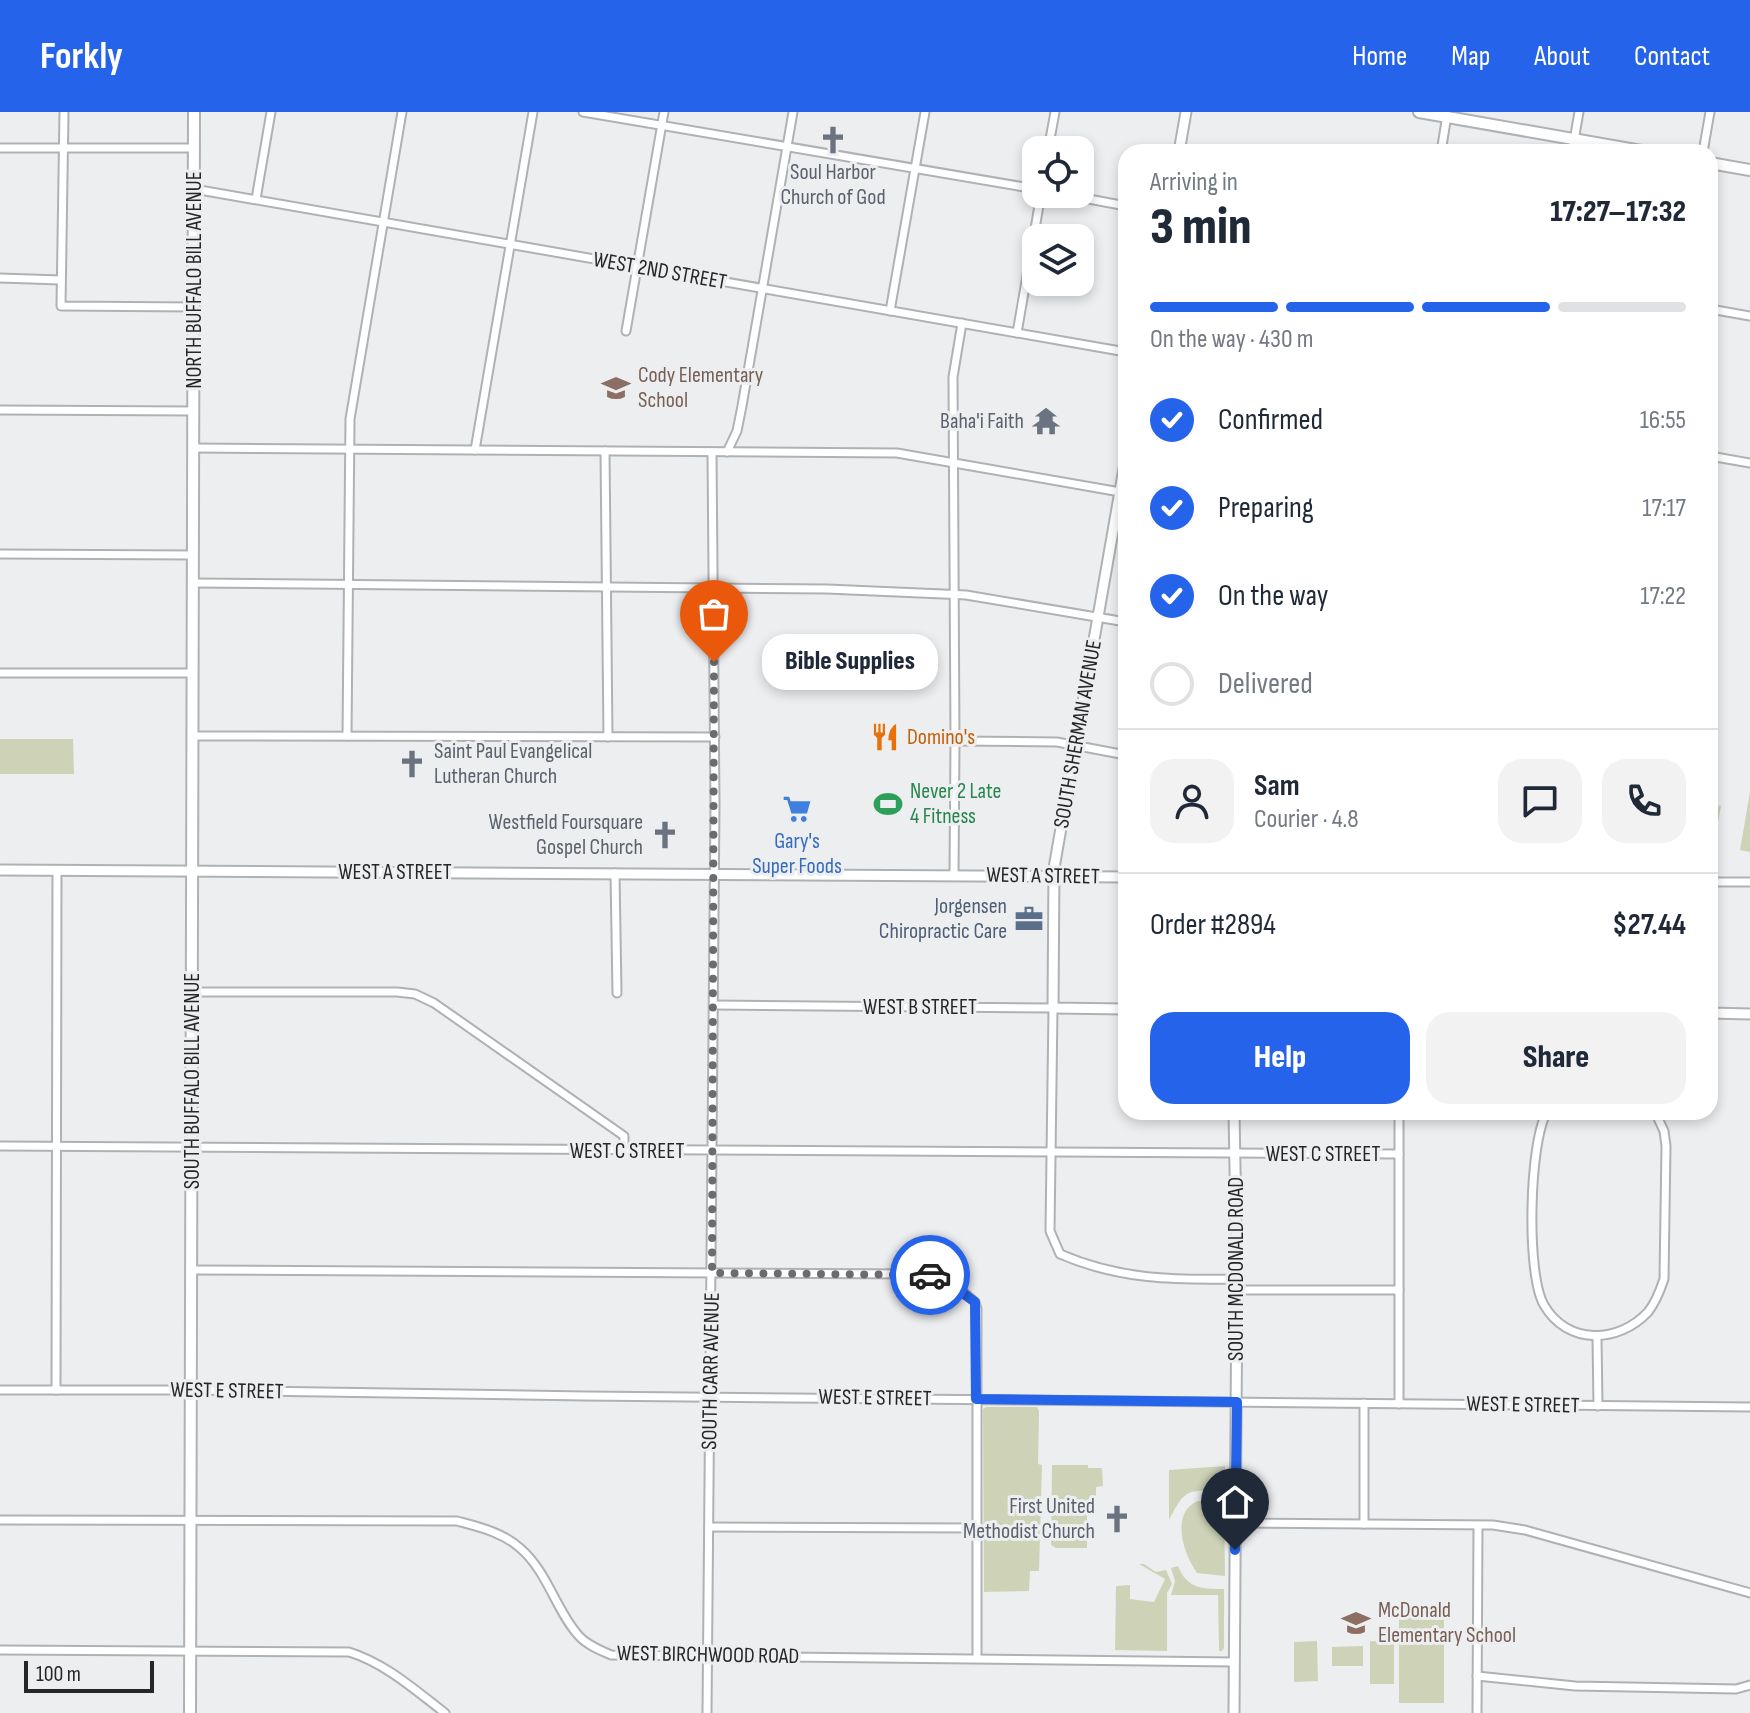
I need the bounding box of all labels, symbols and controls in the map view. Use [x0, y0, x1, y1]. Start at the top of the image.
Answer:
text: Forkly [40, 34, 123, 79]
text: Home [1352, 40, 1407, 73]
text: Map [1451, 40, 1490, 73]
text: About [1534, 40, 1590, 73]
text: Contact [1634, 40, 1710, 73]
church icon: Soul Harbor Church of God [818, 125, 848, 155]
map controls [1022, 136, 1094, 296]
button: locate [1022, 136, 1094, 208]
place label: Soul Harbor Church of God [780, 159, 886, 211]
text: Arriving in [1150, 167, 1238, 198]
street label: NORTH BUFFALO BILL AVENUE [181, 171, 208, 389]
text: 17:27–17:32 [1550, 194, 1686, 230]
text: 3 min [1150, 196, 1252, 259]
button: layers [1022, 224, 1094, 296]
street label: WEST 2ND STREET [591, 246, 729, 296]
text: On the way · 430 m [1150, 324, 1313, 355]
place label: Cody Elementary School [638, 362, 764, 414]
school or university icon: Cody Elementary School [601, 373, 631, 403]
icon: check [1150, 398, 1194, 442]
text: Confirmed [1218, 402, 1323, 438]
text: 16:55 [1640, 405, 1686, 436]
temple icon: Baha'i Faith [1031, 406, 1061, 436]
place label: Baha'i Faith [940, 408, 1024, 435]
icon: check [1150, 486, 1194, 530]
text: Preparing [1218, 490, 1314, 526]
text: 17:17 [1642, 493, 1686, 524]
icon: check [1150, 574, 1194, 618]
text: On the way [1218, 578, 1328, 614]
pin [680, 580, 748, 662]
text: 17:22 [1640, 581, 1686, 612]
icon: bag [692, 592, 736, 636]
callout: Bible Supplies [762, 634, 938, 690]
street label: SOUTH SHERMAN AVENUE [1048, 638, 1108, 830]
text: Bible Supplies [785, 646, 915, 677]
text: Delivered [1218, 666, 1313, 702]
restaurant icon: Domino's [870, 722, 900, 752]
place label: Domino's [907, 724, 975, 751]
place label: Saint Paul Evangelical Lutheran Church [434, 738, 592, 790]
church icon: Saint Paul Evangelical Lutheran Church [397, 749, 427, 779]
button: person [1150, 759, 1234, 843]
button: chat [1498, 759, 1582, 843]
button: phone [1602, 759, 1686, 843]
text: Sam [1254, 768, 1300, 804]
place label: Never 2 Late 4 Fitness [910, 778, 1001, 830]
sports icon: Never 2 Late 4 Fitness [873, 789, 903, 819]
supermarket icon: Gary's Super Foods [782, 794, 812, 824]
text: Courier · 4.8 [1254, 804, 1359, 835]
place label: Westfield Foursquare Gospel Church [488, 809, 643, 861]
church icon: Westfield Foursquare Gospel Church [650, 820, 680, 850]
place label: Gary's Super Foods [752, 828, 842, 880]
street label: WEST A STREET [338, 859, 452, 886]
street label: WEST A STREET [986, 862, 1100, 890]
place label: Jorgensen Chiropractic Care [879, 893, 1007, 945]
office icon: Jorgensen Chiropractic Care [1014, 904, 1044, 934]
text: Order #2894 [1150, 907, 1276, 943]
text: $27.44 [1612, 907, 1686, 943]
street label: SOUTH BUFFALO BILL AVENUE [179, 973, 206, 1189]
street label: WEST B STREET [863, 994, 977, 1021]
button: Help [1150, 1012, 1410, 1104]
button: Share [1426, 1012, 1686, 1104]
street label: WEST C STREET [570, 1138, 684, 1165]
street label: WEST C STREET [1266, 1141, 1380, 1168]
street label: SOUTH MCDONALD ROAD [1223, 1177, 1250, 1361]
courier [890, 1235, 970, 1315]
icon: car [908, 1253, 952, 1297]
street label: SOUTH CARR AVENUE [696, 1292, 726, 1450]
street label: WEST E STREET [170, 1377, 284, 1405]
street label: WEST E STREET [818, 1384, 932, 1412]
street label: WEST E STREET [1466, 1391, 1580, 1419]
pin [1201, 1468, 1269, 1550]
icon: home [1213, 1480, 1257, 1524]
place label: First United Methodist Church [963, 1493, 1095, 1545]
church icon: First United Methodist Church [1102, 1504, 1132, 1534]
place label: McDonald Elementary School [1378, 1597, 1516, 1649]
school or university icon: McDonald Elementary School [1341, 1608, 1371, 1638]
street label: WEST BIRCHWOOD ROAD [617, 1640, 799, 1670]
scale bar [24, 1657, 154, 1693]
text: 100 m [36, 1661, 81, 1688]

